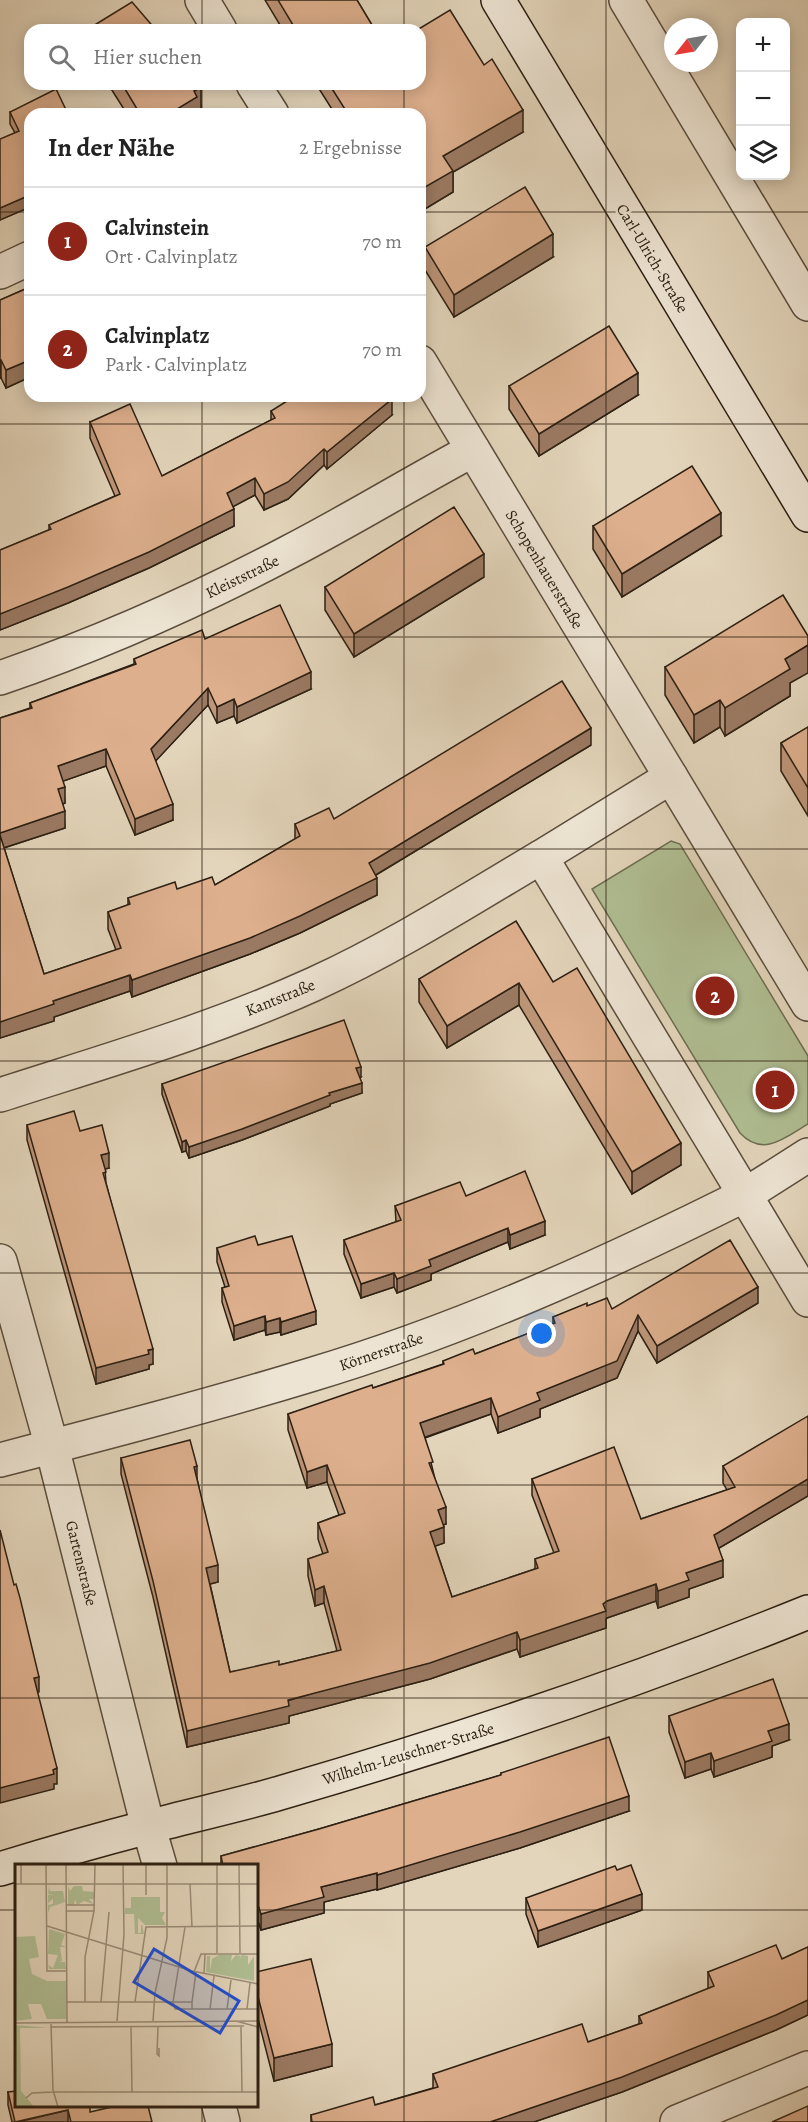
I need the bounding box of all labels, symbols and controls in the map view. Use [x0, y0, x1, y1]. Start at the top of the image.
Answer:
north arrow [664, 18, 718, 72]
map controls [736, 18, 790, 180]
button: + [736, 18, 790, 72]
search box [24, 24, 426, 90]
icon: search [45, 41, 78, 74]
text: Hier suchen [93, 42, 202, 72]
button: − [736, 72, 790, 126]
button: layers [736, 126, 790, 180]
text: In der Nähe [48, 130, 175, 165]
text: 2 Ergebnisse [299, 134, 402, 161]
street label: Carl-Ulrich-Straße [611, 200, 693, 317]
text: Calvinstein [105, 213, 209, 243]
text: 1 [64, 228, 71, 255]
text: 70 m [362, 228, 402, 255]
text: Ort · Calvinplatz [105, 243, 238, 270]
text: Calvinplatz [105, 321, 210, 351]
text: 2 [63, 336, 72, 363]
text: 70 m [362, 336, 402, 363]
text: Park · Calvinplatz [105, 351, 247, 378]
street label: Schopenhauerstraße [500, 506, 588, 633]
street label: Kleiststraße [202, 550, 283, 604]
street label: Kantstraße [242, 974, 318, 1022]
pin: 2 [696, 974, 734, 1018]
pin: 1 [756, 1068, 794, 1112]
your location [527, 1319, 556, 1348]
street label: Körnerstraße [336, 1327, 426, 1377]
street label: Gartenstraße [60, 1518, 102, 1608]
street label: Wilhelm-Leuschner-Straße [319, 1717, 497, 1791]
inset map [15, 1864, 258, 2107]

